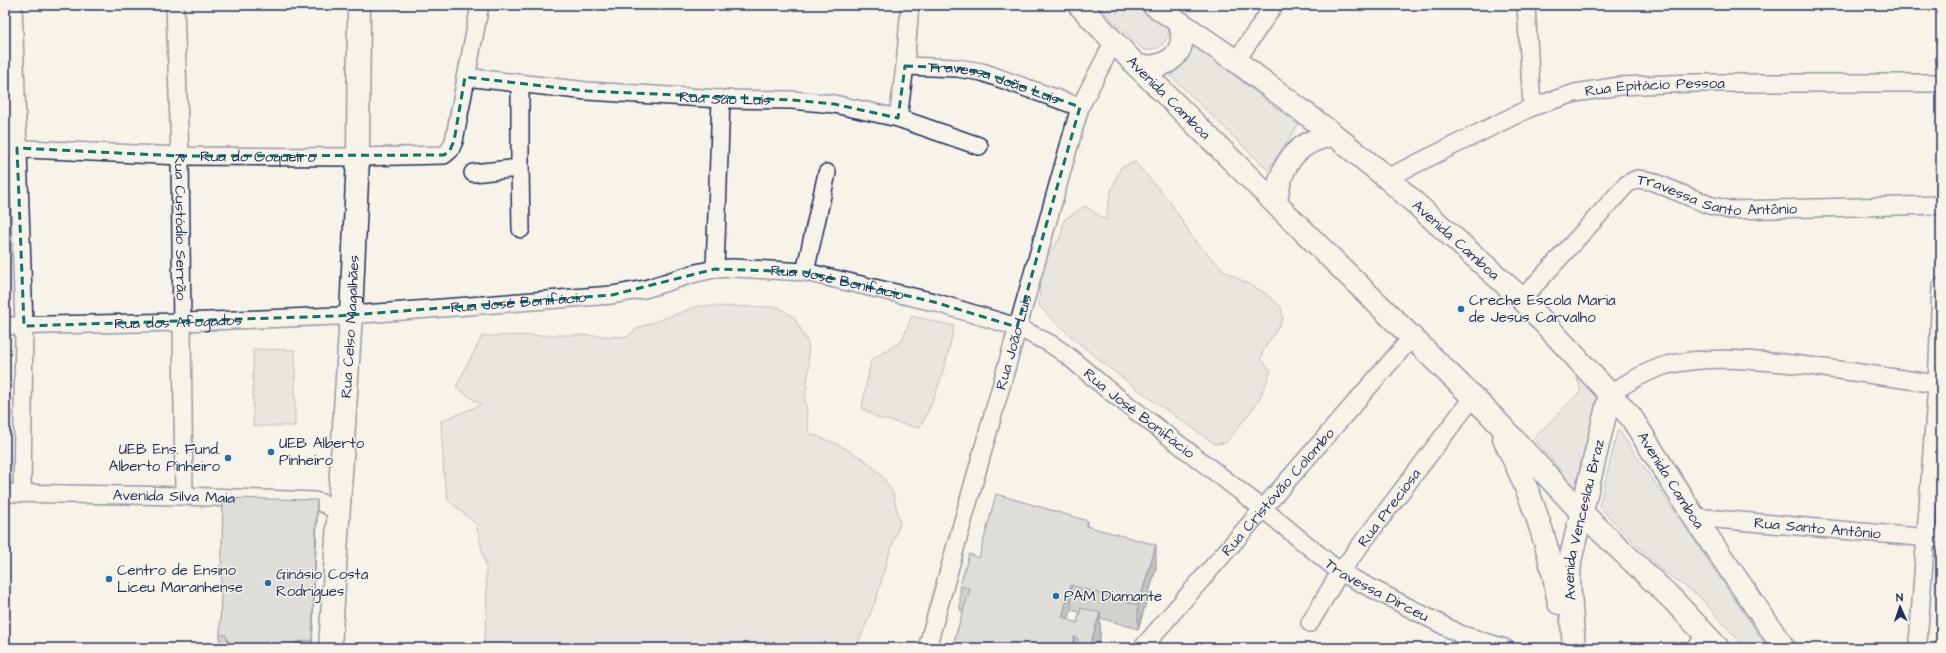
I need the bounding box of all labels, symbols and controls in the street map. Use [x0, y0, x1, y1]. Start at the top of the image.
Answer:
street label: Avenida Camboa [1122, 51, 1216, 145]
street label: Travessa João Luís [927, 57, 1063, 110]
street label: Rua Epitácio Pessoa [1584, 73, 1725, 102]
street label: Rua São Luís [679, 87, 771, 111]
street label: Rua do Coqueiro [200, 146, 316, 168]
street label: Rua Custódio Serrão [169, 153, 192, 301]
street label: Travessa Santo Antônio [1636, 169, 1798, 221]
street label: Avenida Camboa [1407, 195, 1504, 285]
street label: Rua Celso Magalhães [336, 254, 365, 399]
street label: Rua José Bonifácio [770, 260, 907, 306]
street label: Rua José Bonifácio [450, 287, 587, 318]
place label: Creche Escola Maria de Jesus Carvalho [1469, 290, 1616, 328]
street label: Rua João Luís [991, 292, 1038, 392]
marker: Creche Escola Maria de Jesus Carvalho [1456, 304, 1466, 314]
street label: Rua dos Afogados [114, 310, 243, 335]
street label: Rua José Bonifácio [1079, 364, 1199, 464]
street label: Rua Cristóvão Colombo [1217, 423, 1340, 561]
street label: Avenida Camboa [1632, 428, 1709, 533]
place label: UEB Alberto Pinheiro [279, 433, 365, 471]
street label: Avenida Venceslau Braz [1559, 437, 1610, 601]
place label: UEB Ens. Fund. Alberto Pinheiro [109, 439, 221, 477]
marker: UEB Alberto Pinheiro [266, 447, 276, 457]
marker: UEB Ens. Fund. Alberto Pinheiro [223, 453, 233, 463]
street label: Rua Preciosa [1353, 464, 1426, 551]
street label: Avenida Silva Maia [113, 485, 236, 509]
street label: Rua Santo Antônio [1753, 512, 1882, 545]
street label: Travessa Dirceu [1320, 554, 1433, 627]
place label: Centro de Ensino Liceu Maranhense [117, 560, 243, 598]
place label: Ginásio Costa Rodrigues [276, 564, 369, 603]
marker: Centro de Ensino Liceu Maranhense [104, 574, 114, 584]
marker: Ginásio Costa Rodrigues [263, 578, 273, 588]
place label: PAM Diamante [1064, 586, 1162, 607]
north arrow [1880, 587, 1920, 627]
text: N [1896, 590, 1903, 605]
marker: PAM Diamante [1051, 591, 1061, 601]

